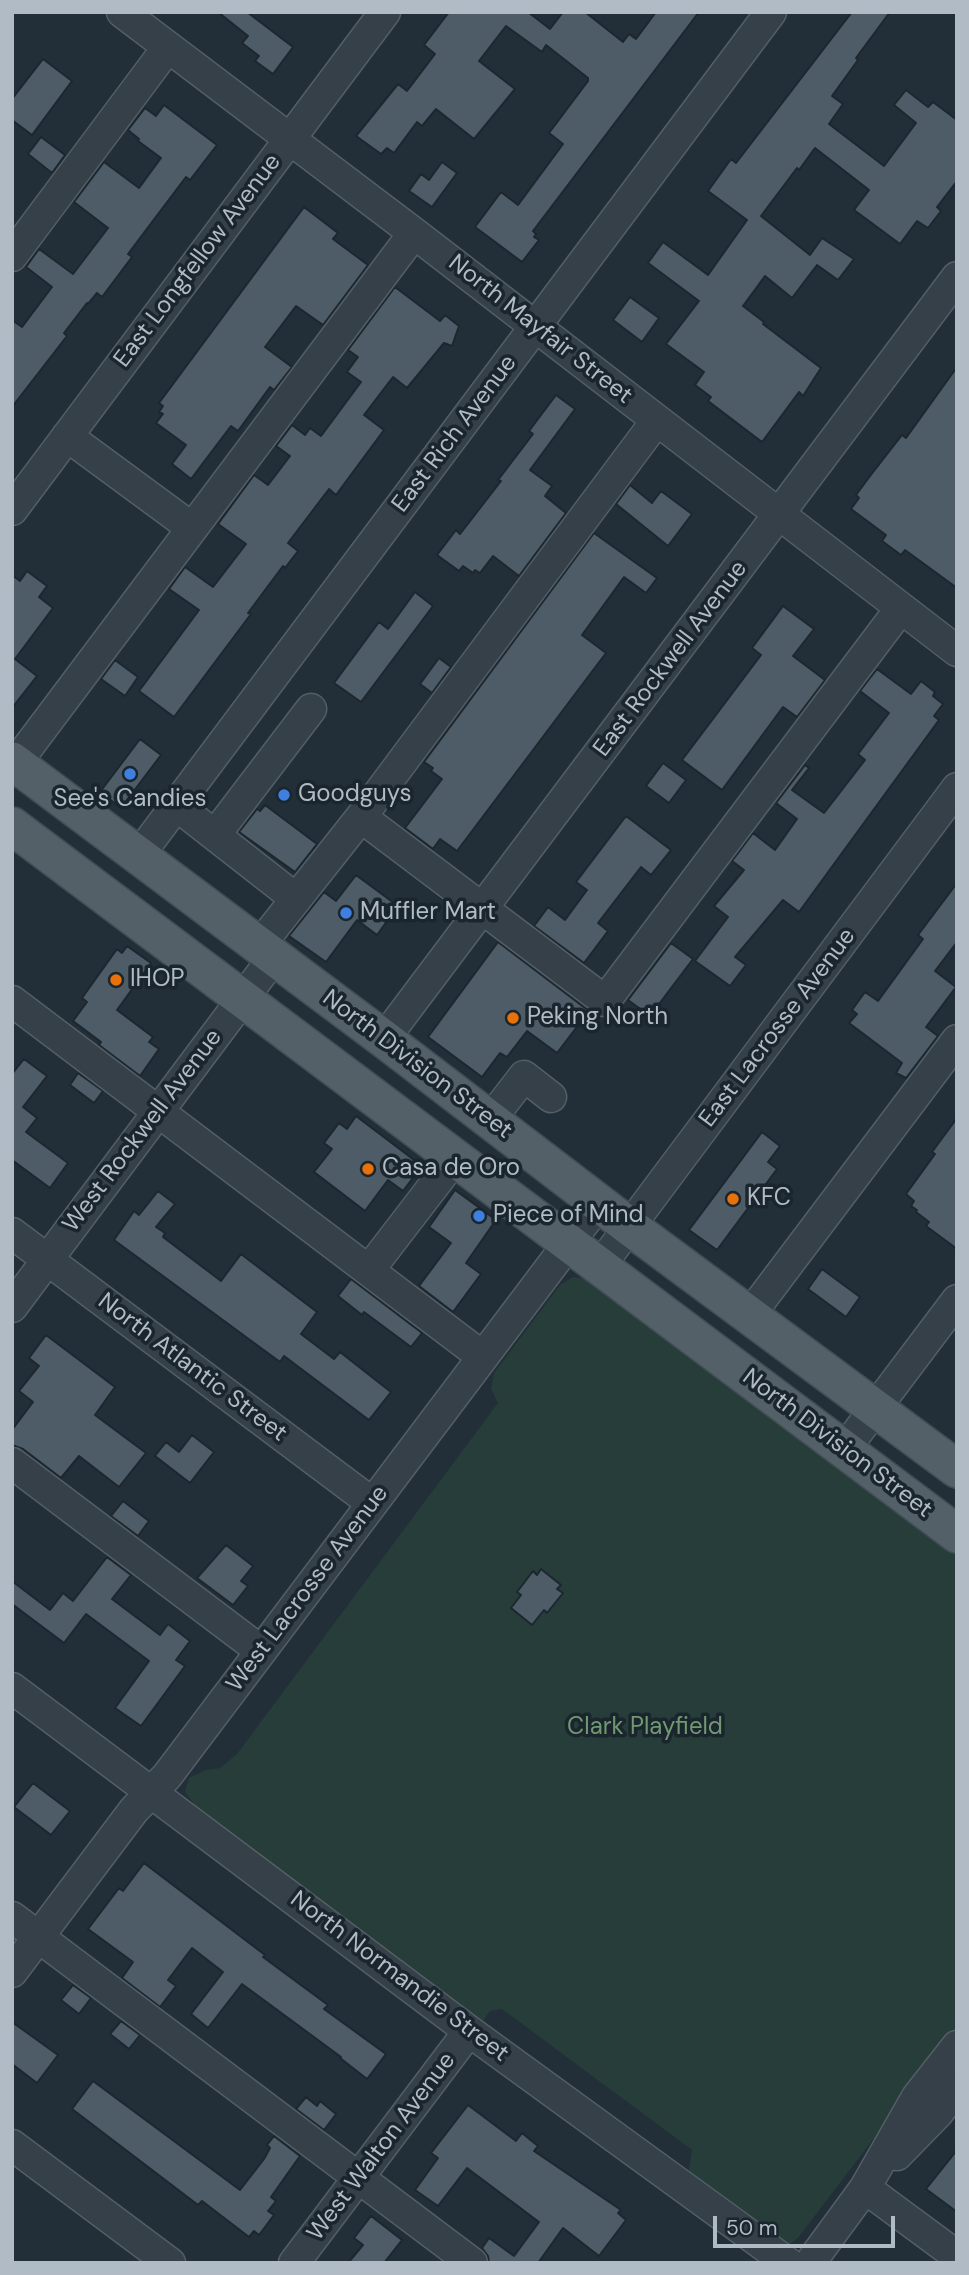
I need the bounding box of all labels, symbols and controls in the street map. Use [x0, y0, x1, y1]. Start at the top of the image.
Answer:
street label: East Longfellow Avenue [108, 149, 288, 373]
street label: North Mayfair Street [442, 249, 638, 411]
street label: East Rich Avenue [387, 350, 523, 518]
street label: East Rockwell Avenue [588, 555, 754, 763]
marker: See's Candies [122, 766, 138, 782]
place label: Goodguys [298, 781, 412, 809]
place label: See's Candies [54, 786, 206, 814]
marker: Goodguys [276, 787, 292, 803]
place label: Muffler Mart [360, 899, 496, 927]
marker: Muffler Mart [338, 905, 354, 921]
street label: East Lacrosse Avenue [694, 923, 862, 1133]
place label: IHOP [130, 966, 184, 994]
marker: IHOP [108, 972, 124, 988]
street label: North Division Street [316, 984, 518, 1146]
place label: Peking North [527, 1004, 668, 1032]
marker: Peking North [505, 1010, 521, 1026]
street label: West Rockwell Avenue [57, 1024, 229, 1238]
place label: Casa de Oro [382, 1155, 520, 1183]
marker: Casa de Oro [360, 1161, 376, 1177]
place label: KFC [747, 1185, 791, 1213]
marker: KFC [725, 1191, 741, 1207]
place label: Piece of Mind [493, 1202, 644, 1230]
marker: Piece of Mind [471, 1208, 487, 1224]
street label: North Atlantic Street [92, 1288, 292, 1448]
street label: North Division Street [736, 1363, 938, 1525]
street label: West Lacrosse Avenue [221, 1480, 395, 1698]
park label: Clark Playfield [567, 1714, 723, 1742]
street label: North Normandie Street [284, 1885, 514, 2069]
street label: West Walton Avenue [302, 2047, 462, 2247]
scale bar [717, 2202, 899, 2246]
text: 50 m [726, 2214, 777, 2242]

